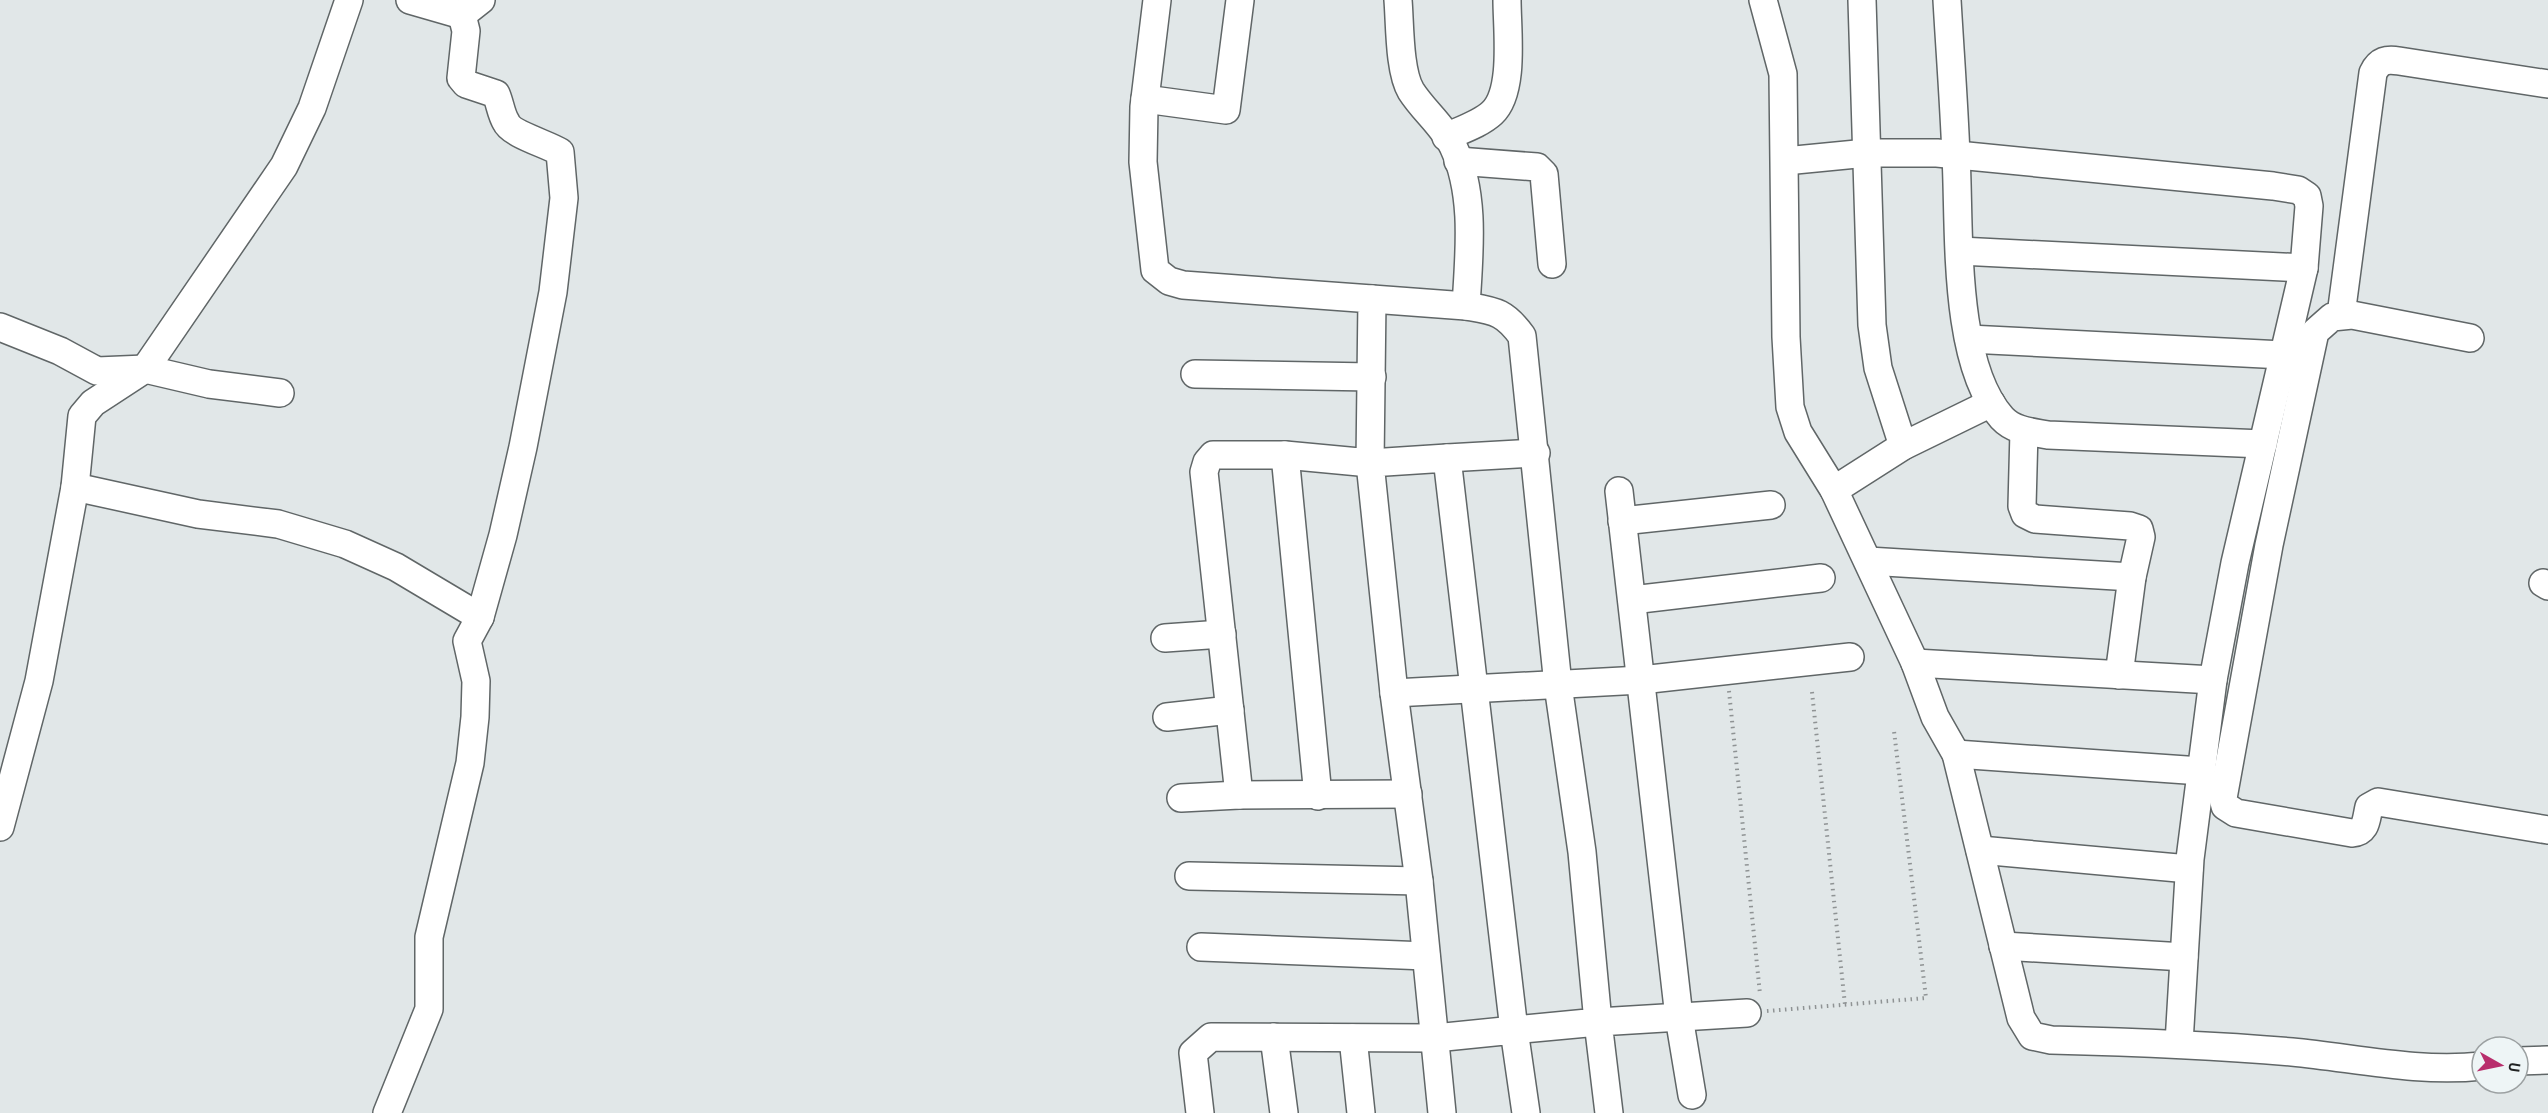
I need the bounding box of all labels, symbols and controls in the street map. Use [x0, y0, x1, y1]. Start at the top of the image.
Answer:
north arrow [2470, 1035, 2530, 1095]
text: U [2503, 1061, 2526, 1074]

